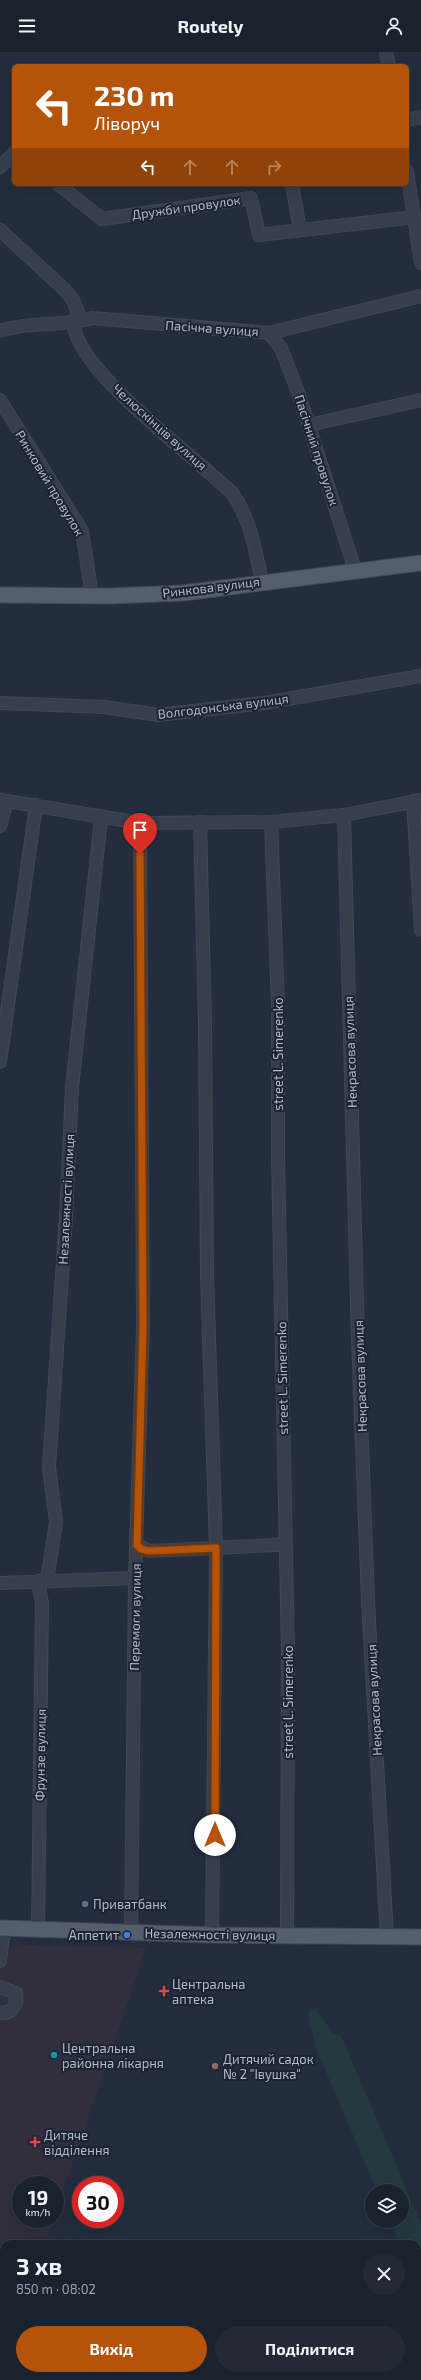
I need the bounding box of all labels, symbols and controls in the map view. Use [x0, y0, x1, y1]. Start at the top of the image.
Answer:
icon: menu [16, 15, 38, 37]
text: Routely [177, 15, 244, 37]
icon: person [383, 15, 405, 37]
text: 230 m [94, 78, 175, 112]
icon: left [28, 80, 80, 132]
text: Ліворуч [94, 112, 160, 134]
icon: left [137, 156, 159, 178]
icon: ahead [179, 156, 201, 178]
icon: ahead [221, 156, 243, 178]
icon: right [263, 156, 285, 178]
street label: Дружби провулок [131, 191, 241, 223]
street label: Пасічна вулиця [165, 317, 259, 339]
street label: Челюскінців вулиця [110, 380, 210, 474]
street label: Пасічний провулок [291, 392, 343, 508]
street label: Ринковий провулок [12, 427, 88, 539]
street label: Ринкова вулиця [161, 573, 261, 601]
street label: Волгодонська вулиця [157, 690, 289, 722]
pin [123, 813, 157, 854]
icon: arrive [129, 819, 151, 841]
street label: Некрасова вулиця [340, 996, 360, 1108]
street label: street L. Simerenko [270, 997, 286, 1111]
street label: Незалежності вулиця [55, 1133, 77, 1265]
street label: Некрасова вулиця [350, 1320, 370, 1432]
street label: street L. Simerenko [273, 1321, 291, 1435]
street label: Перемоги вулиця [126, 1563, 144, 1671]
street label: Некрасова вулиця [363, 1644, 385, 1756]
street label: street L. Simerenko [280, 1645, 296, 1759]
street label: Фрунзе вулиця [31, 1709, 49, 1801]
position arrow [194, 1814, 236, 1856]
place label: Приватбанк [93, 1896, 167, 1912]
marker: Приватбанк [80, 1899, 90, 1909]
street label: Незалежності вулиця [144, 1925, 276, 1943]
place label: Аппетит [69, 1927, 120, 1943]
marker: Аппетит [122, 1930, 132, 1940]
place label: Центральна аптека [172, 1976, 245, 2007]
marker: Центральна аптека [159, 1986, 169, 1996]
place label: Центральна районна лікарня [62, 2040, 164, 2071]
marker: Центральна районна лікарня [49, 2050, 59, 2060]
place label: Дитячий садок № 2 "Івушка" [223, 2051, 314, 2082]
marker: Дитячий садок № 2 "Івушка" [210, 2061, 220, 2071]
place label: Дитяче відділення [44, 2127, 110, 2158]
marker: Дитяче відділення [29, 2136, 41, 2148]
speed limit sign: 30 [72, 2176, 124, 2228]
map controls [365, 2184, 409, 2228]
button: layers [365, 2184, 409, 2228]
text: 19 [28, 2185, 48, 2209]
text: km/h [26, 2206, 50, 2218]
text: 3 хв [16, 2251, 62, 2280]
button: close [363, 2253, 405, 2295]
text: 850 m · 08:02 [16, 2281, 96, 2297]
button: Вихід [16, 2326, 207, 2372]
button: Поділитися [215, 2326, 405, 2372]

